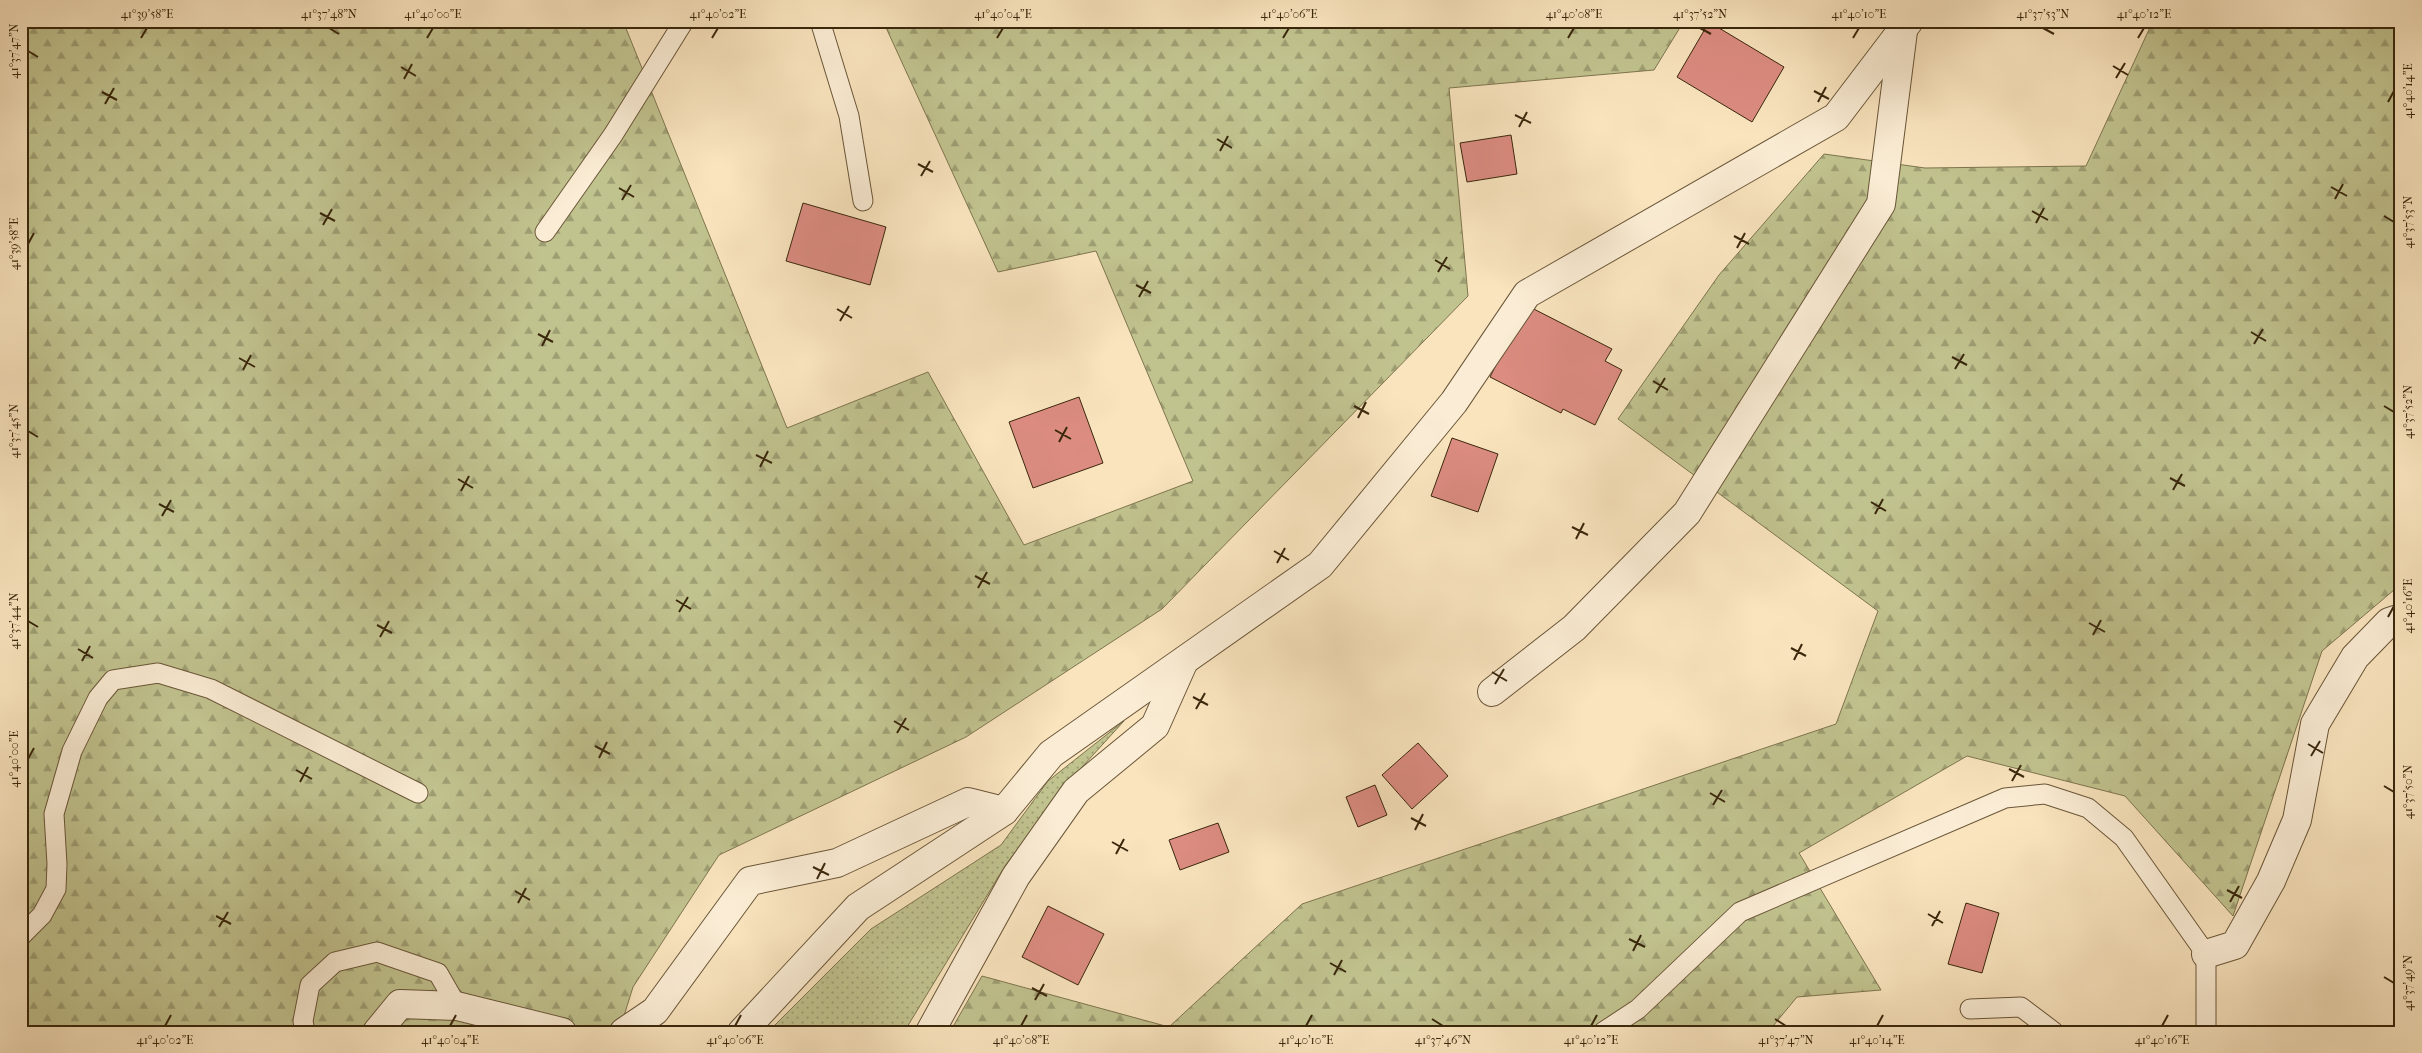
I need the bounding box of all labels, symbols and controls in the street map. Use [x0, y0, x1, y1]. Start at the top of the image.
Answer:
text: 41°39'58"E [121, 7, 173, 21]
text: 41°37'48"N [301, 7, 357, 21]
text: 41°40'00"E [404, 7, 462, 21]
text: 41°40'02"E [690, 7, 746, 21]
text: 41°40'04"E [974, 7, 1032, 21]
text: 41°40'06"E [1260, 7, 1318, 21]
text: 41°40'08"E [1546, 7, 1602, 21]
text: 41°37'52"N [1673, 7, 1727, 21]
text: 41°40'10"E [1832, 7, 1886, 21]
text: 41°37'53"N [2017, 7, 2069, 21]
text: 41°40'12"E [2117, 7, 2171, 21]
text: 41°37'47"N [7, 23, 21, 79]
text: 41°40'14"E [2401, 63, 2415, 119]
text: 41°37'53"N [2401, 196, 2415, 248]
text: 41°39'58"E [7, 218, 21, 270]
text: 41°37'52"N [2401, 385, 2415, 439]
text: 41°37'45"N [7, 404, 21, 458]
text: 41°40'16"E [2401, 579, 2415, 633]
text: 41°37'44"N [7, 592, 21, 650]
text: 41°40'00"E [7, 730, 21, 788]
text: 41°37'50"N [2401, 765, 2415, 819]
text: 41°37'49"N [2401, 955, 2415, 1011]
text: 41°40'02"E [137, 1033, 193, 1047]
text: 41°40'04"E [421, 1033, 479, 1047]
text: 41°40'06"E [706, 1033, 764, 1047]
text: 41°40'08"E [993, 1033, 1049, 1047]
text: 41°40'10"E [1279, 1033, 1333, 1047]
text: 41°37'46"N [1415, 1033, 1471, 1047]
text: 41°40'12"E [1564, 1033, 1618, 1047]
text: 41°37'47"N [1758, 1033, 1814, 1047]
text: 41°40'14"E [1849, 1033, 1905, 1047]
text: 41°40'16"E [2135, 1033, 2189, 1047]

